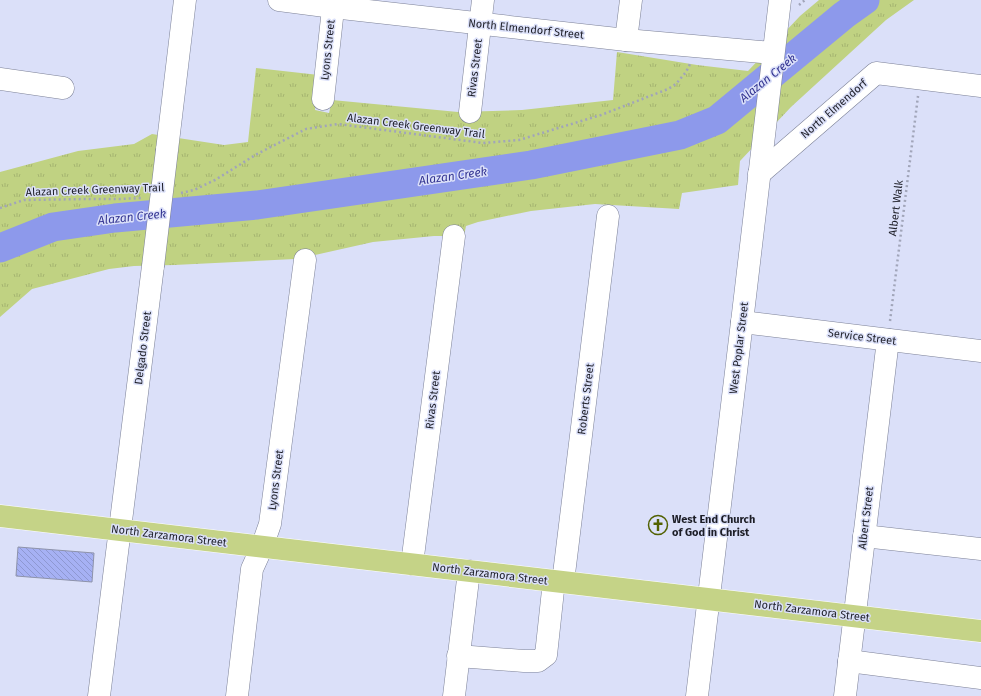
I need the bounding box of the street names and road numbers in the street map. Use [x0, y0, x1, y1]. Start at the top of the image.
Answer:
street label: North Elmendorf Street [468, 16, 584, 42]
street label: Lyons Street [318, 19, 338, 81]
street label: Rivas Street [465, 38, 485, 98]
street label: North Elmendorf [798, 76, 871, 141]
street label: Alazan Creek Greenway Trail [346, 111, 486, 141]
street label: Albert Walk [886, 179, 906, 237]
street label: Alazan Creek Greenway Trail [26, 181, 164, 199]
street label: West Poplar Street [727, 301, 751, 395]
street label: Delgado Street [132, 311, 154, 385]
street label: Service Street [827, 326, 897, 348]
street label: Roberts Street [575, 363, 597, 435]
street label: Rivas Street [423, 370, 443, 430]
street label: Lyons Street [266, 449, 286, 511]
street label: Albert Street [856, 486, 876, 550]
street label: North Zarzamora Street [110, 522, 228, 550]
street label: North Zarzamora Street [431, 560, 549, 588]
street label: North Zarzamora Street [753, 597, 871, 625]

